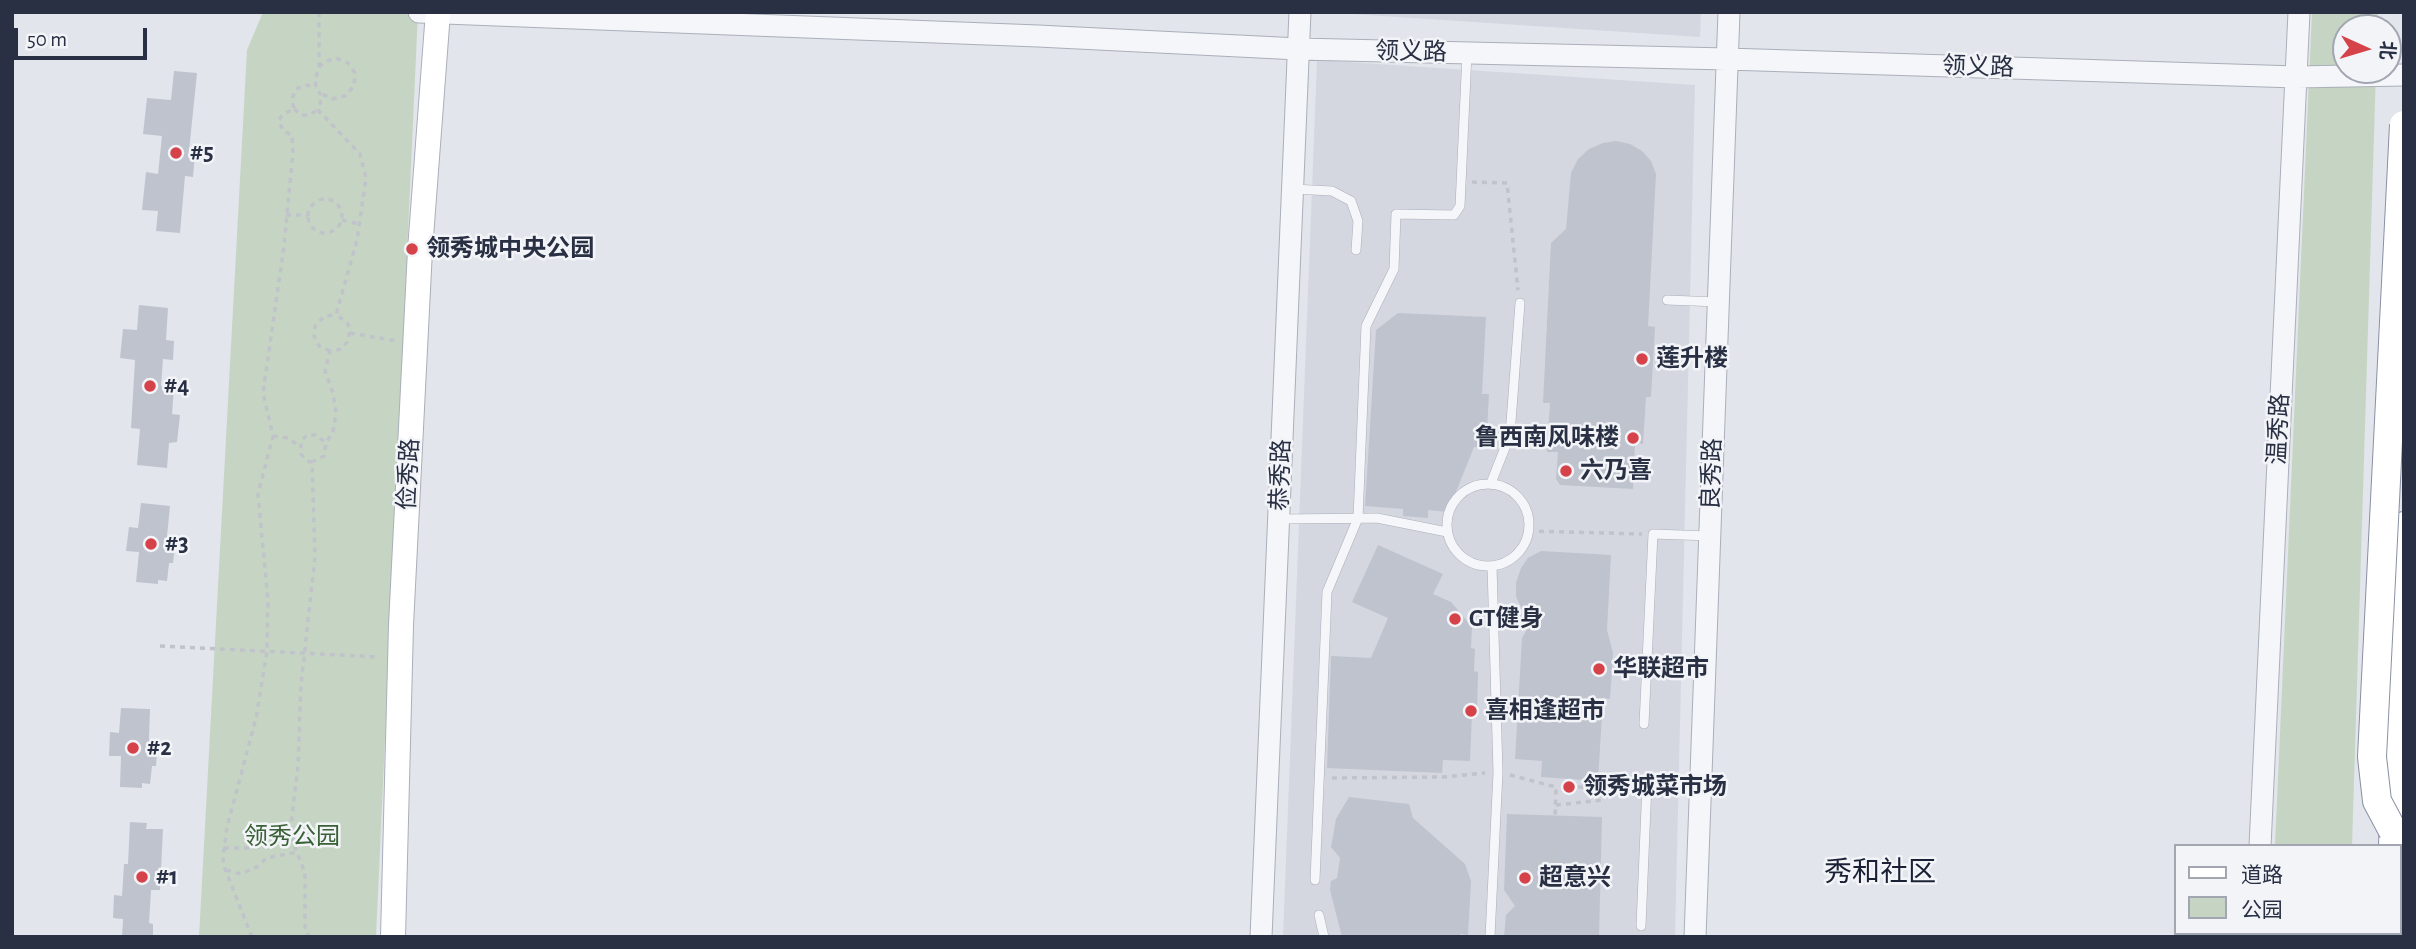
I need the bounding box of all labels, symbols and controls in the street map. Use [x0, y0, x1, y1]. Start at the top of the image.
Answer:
scale bar [18, 14, 150, 58]
north arrow [2332, 14, 2402, 84]
text: 50 m [27, 29, 67, 50]
street label: 领义路 [1375, 37, 1447, 67]
text: 北 [2376, 40, 2397, 60]
street label: 领义路 [1942, 51, 2014, 83]
place label: #5 [190, 139, 214, 167]
marker: #5 [168, 145, 184, 161]
place label: 领秀城中央公园 [426, 235, 594, 263]
marker: 领秀城中央公园 [404, 241, 420, 257]
place label: 莲升楼 [1656, 345, 1728, 373]
marker: 莲升楼 [1634, 351, 1650, 367]
place label: #4 [164, 372, 189, 400]
marker: #4 [142, 378, 158, 394]
street label: 温秀路 [2263, 392, 2295, 466]
place label: 鲁西南风味楼 [1475, 424, 1619, 452]
marker: 鲁西南风味楼 [1625, 430, 1641, 446]
street label: 俭秀路 [393, 437, 425, 511]
street label: 良秀路 [1696, 438, 1728, 510]
street label: 恭秀路 [1265, 439, 1297, 511]
place label: 六乃喜 [1580, 457, 1652, 485]
marker: 六乃喜 [1558, 463, 1574, 479]
place label: #3 [165, 530, 189, 558]
marker: #3 [143, 536, 159, 552]
place label: GT健身 [1469, 605, 1543, 633]
marker: GT健身 [1447, 611, 1463, 627]
place label: 华联超市 [1613, 655, 1709, 683]
marker: 华联超市 [1591, 661, 1607, 677]
place label: 喜相逢超市 [1485, 697, 1605, 725]
marker: 喜相逢超市 [1463, 703, 1479, 719]
place label: #2 [147, 734, 171, 762]
marker: #2 [125, 740, 141, 756]
place label: 领秀城菜市场 [1583, 773, 1727, 801]
marker: 领秀城菜市场 [1561, 779, 1577, 795]
park label: 领秀公园 [244, 823, 340, 851]
legend [2174, 844, 2402, 935]
district label: 秀和社区 [1824, 856, 1936, 890]
place label: #1 [156, 863, 178, 891]
place label: 超意兴 [1539, 864, 1611, 892]
text: 道路 [2241, 865, 2283, 886]
marker: #1 [134, 869, 150, 885]
marker: 超意兴 [1517, 870, 1533, 886]
text: 公园 [2241, 900, 2283, 921]

